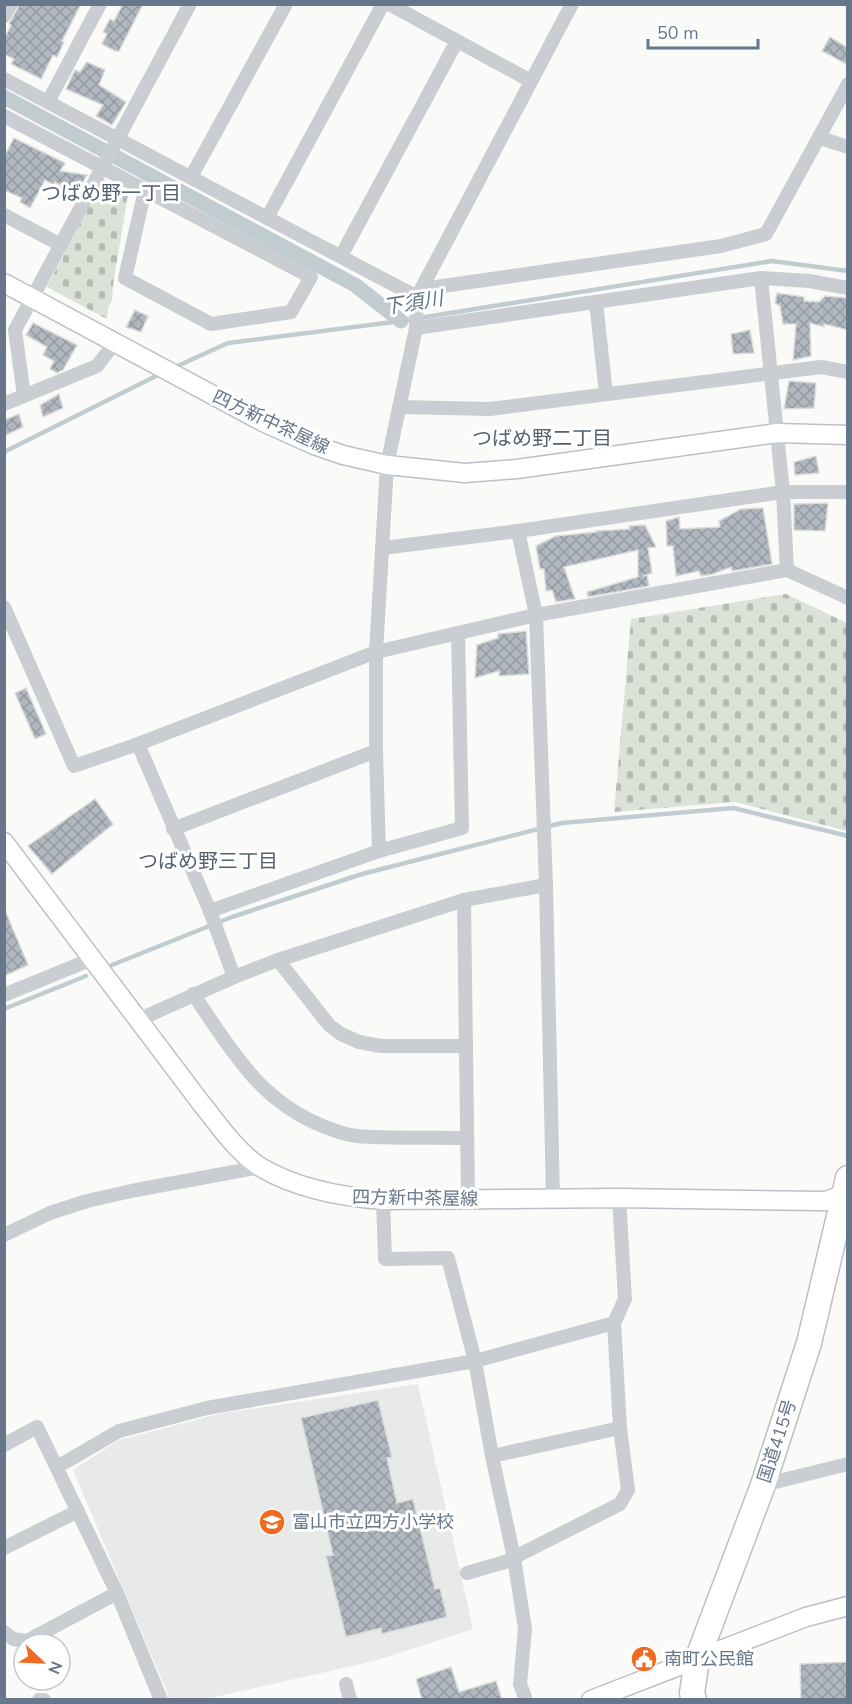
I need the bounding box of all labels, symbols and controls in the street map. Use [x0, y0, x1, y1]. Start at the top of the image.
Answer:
scale bar [648, 12, 758, 50]
text: 50 m [657, 21, 699, 45]
district label: つばめ野一丁目 [41, 180, 181, 207]
water label: 下須川 [381, 285, 447, 321]
street label: 四方新中茶屋線 [209, 384, 333, 460]
district label: つばめ野二丁目 [472, 425, 612, 452]
district label: つばめ野三丁目 [138, 848, 278, 875]
street label: 四方新中茶屋線 [352, 1185, 478, 1211]
street label: 国道415号 [752, 1396, 802, 1486]
school or university icon: 富山市立四方小学校 [257, 1507, 287, 1537]
place label: 富山市立四方小学校 [292, 1510, 454, 1534]
north arrow [12, 1632, 72, 1692]
public building icon: 南町公民館 [629, 1644, 659, 1674]
place label: 南町公民館 [664, 1647, 754, 1671]
text: N [42, 1658, 67, 1677]

